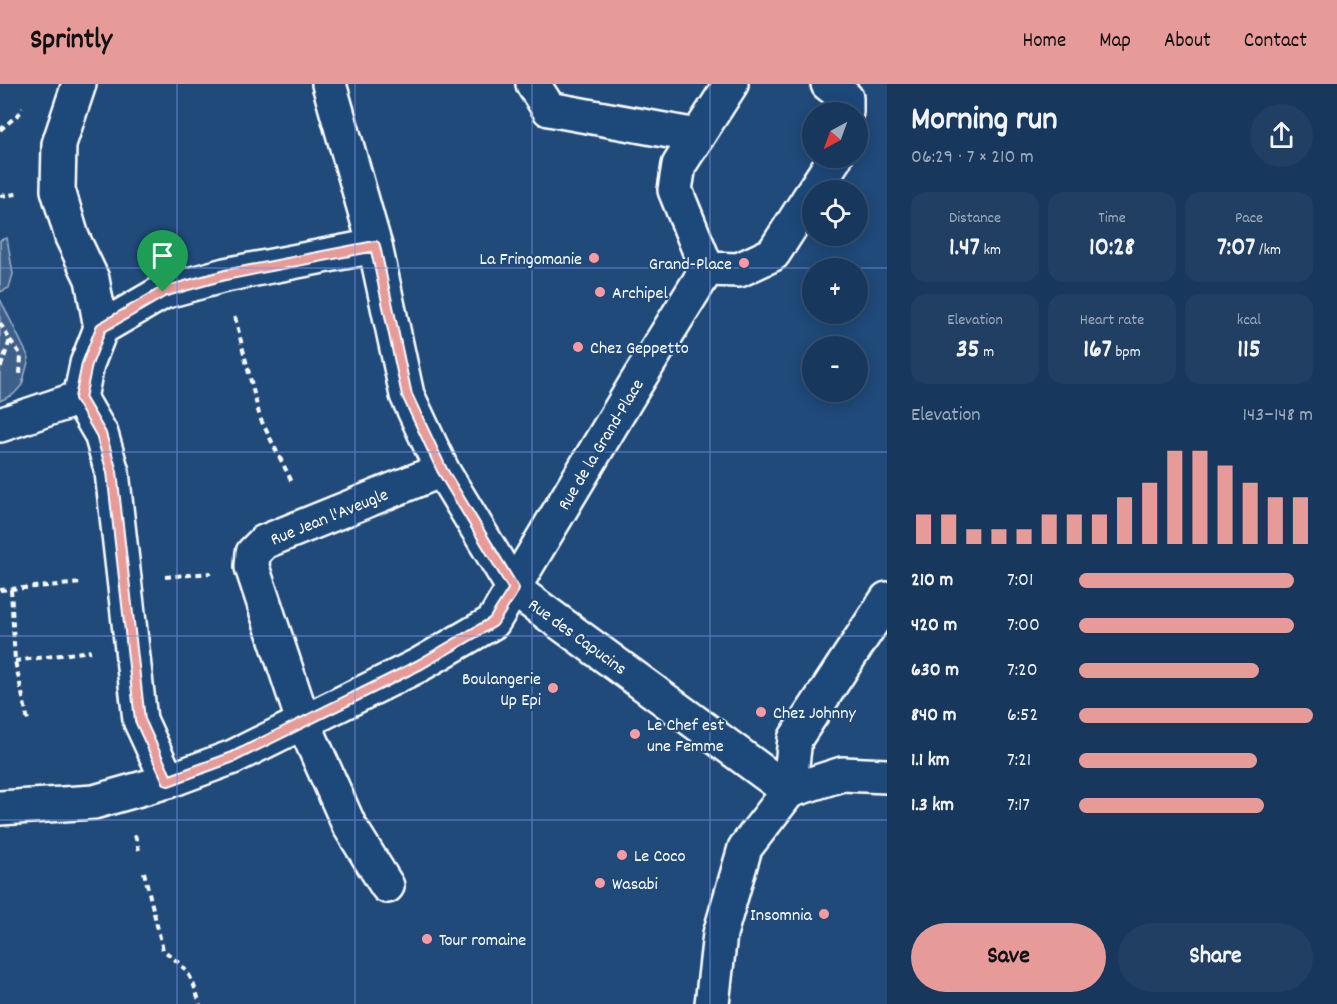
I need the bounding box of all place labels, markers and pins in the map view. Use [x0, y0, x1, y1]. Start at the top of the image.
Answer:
pin [137, 230, 188, 292]
place label: La Fringomanie [480, 248, 582, 273]
marker: La Fringomanie [587, 251, 601, 265]
place label: Grand-Place [649, 253, 732, 278]
marker: Grand-Place [737, 256, 751, 270]
place label: Archipel [612, 282, 668, 307]
marker: Archipel [593, 285, 607, 299]
place label: Chez Geppetto [590, 337, 689, 362]
marker: Chez Geppetto [571, 340, 585, 354]
place label: Boulangerie Up Epi [462, 668, 541, 714]
marker: Boulangerie Up Epi [546, 681, 560, 695]
place label: Chez Johnny [773, 702, 856, 727]
marker: Chez Johnny [754, 705, 768, 719]
place label: Le Chef est une Femme [647, 714, 724, 760]
marker: Le Chef est une Femme [628, 727, 642, 741]
place label: Le Coco [634, 845, 686, 870]
marker: Le Coco [615, 848, 629, 862]
place label: Wasabi [612, 873, 658, 898]
marker: Wasabi [593, 876, 607, 890]
place label: Insomnia [750, 904, 813, 929]
marker: Insomnia [817, 907, 831, 921]
place label: Tour romaine [439, 929, 526, 954]
marker: Tour romaine [420, 932, 434, 946]

